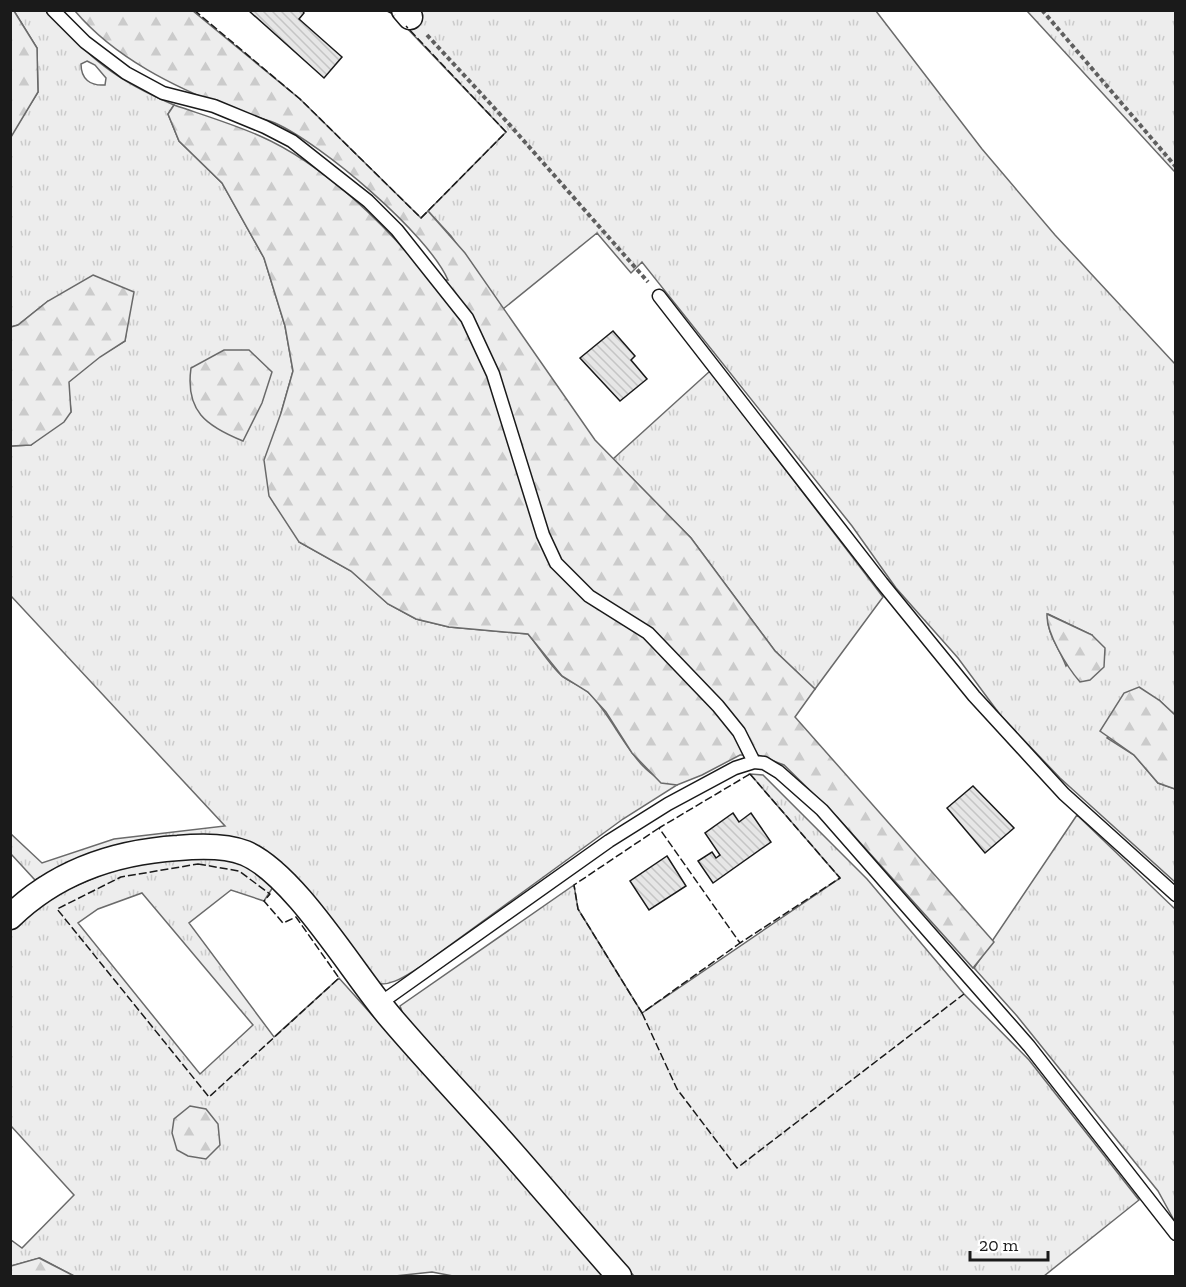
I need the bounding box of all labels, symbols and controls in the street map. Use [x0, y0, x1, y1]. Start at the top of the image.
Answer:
scale bar [970, 1224, 1048, 1262]
text: 20 m [979, 1234, 1019, 1256]

